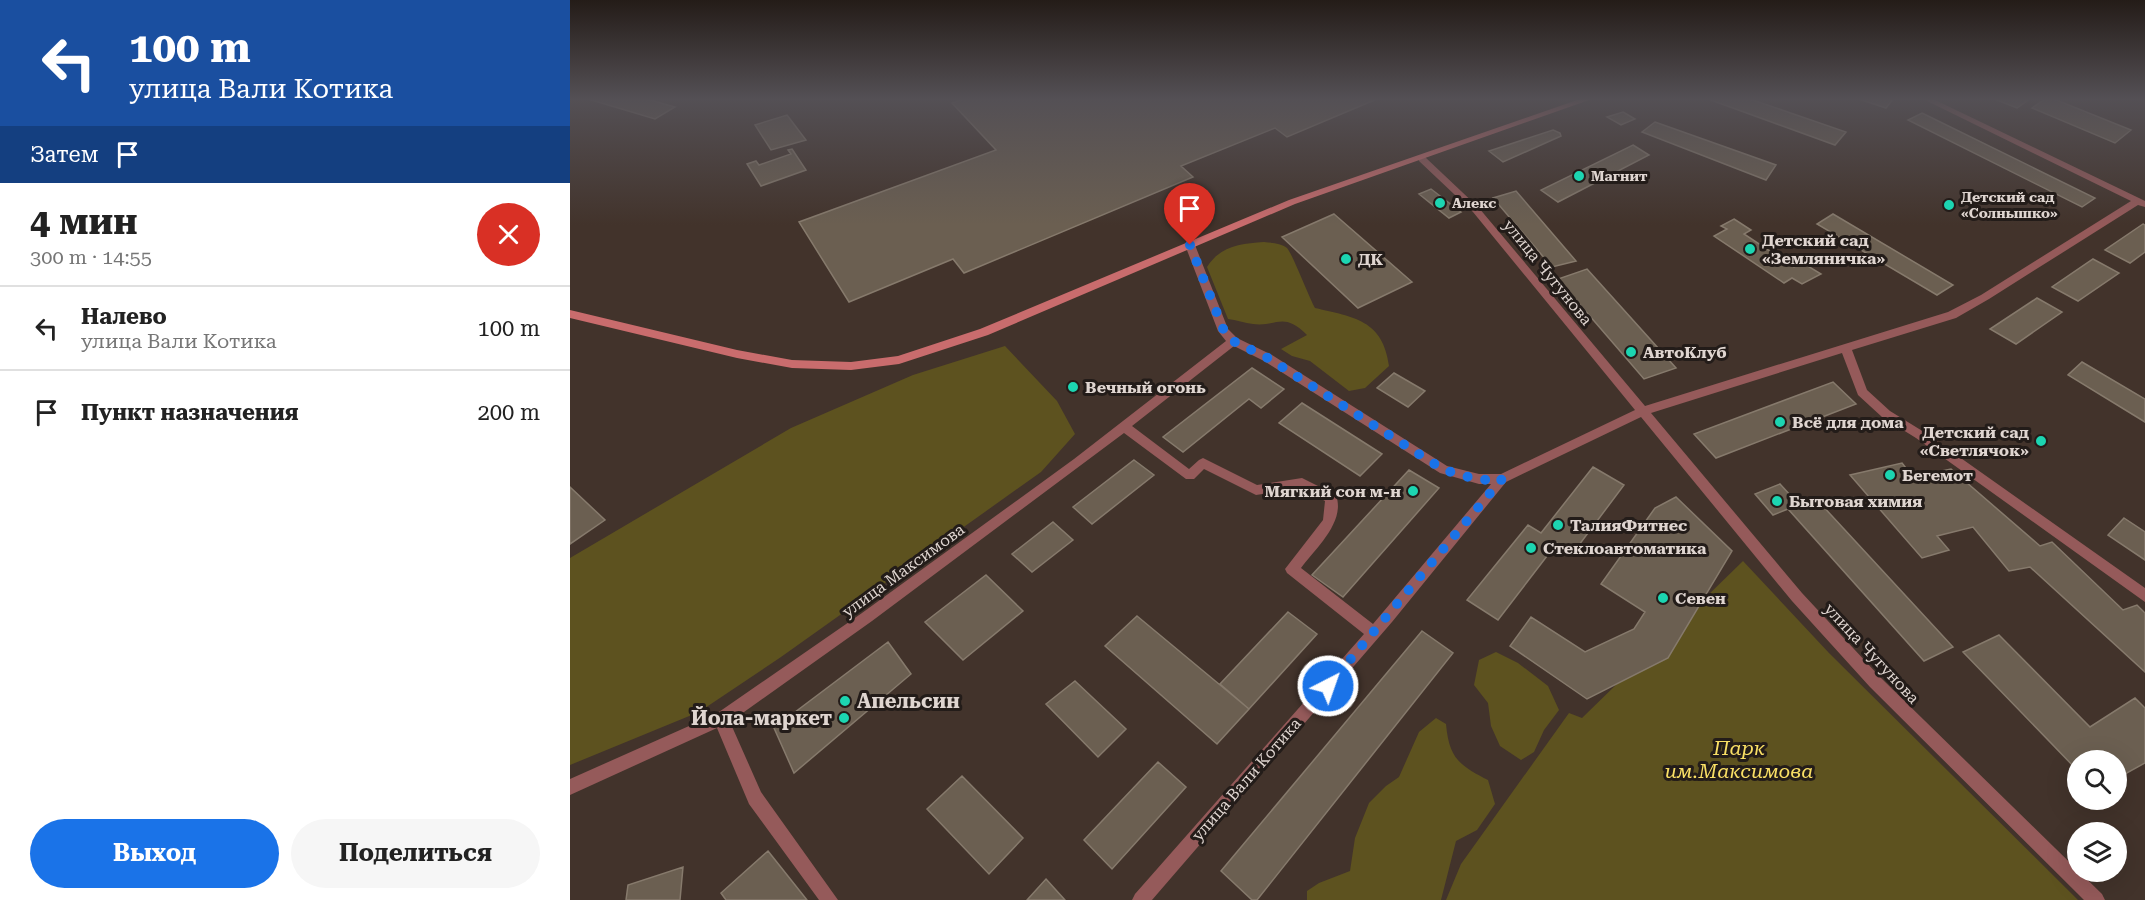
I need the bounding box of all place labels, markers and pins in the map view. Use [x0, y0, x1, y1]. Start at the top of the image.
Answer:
place label: Магнит [1591, 168, 1648, 184]
marker: Магнит [1572, 169, 1586, 183]
pin [1164, 183, 1215, 245]
place label: Детский сад «Солнышко» [1961, 189, 2058, 221]
place label: Алекс [1452, 195, 1496, 211]
marker: Алекс [1433, 196, 1447, 210]
marker: Детский сад «Солнышко» [1942, 198, 1956, 212]
place label: Детский сад «Земляничка» [1762, 231, 1885, 268]
marker: Детский сад «Земляничка» [1743, 242, 1757, 256]
place label: ДК [1358, 250, 1384, 269]
marker: ДК [1339, 252, 1353, 266]
place label: АвтоКлуб [1643, 343, 1727, 362]
marker: АвтоКлуб [1624, 345, 1638, 359]
place label: Вечный огонь [1085, 378, 1206, 397]
marker: Вечный огонь [1066, 380, 1080, 394]
place label: Всё для дома [1792, 413, 1904, 432]
marker: Всё для дома [1773, 415, 1787, 429]
place label: Детский сад «Светлячок» [1920, 423, 2029, 460]
marker: Детский сад «Светлячок» [2034, 434, 2048, 448]
place label: Бегемот [1902, 466, 1973, 485]
marker: Бегемот [1883, 468, 1897, 482]
place label: Мягкий сон м-н [1265, 482, 1401, 501]
marker: Мягкий сон м-н [1406, 484, 1420, 498]
place label: Бытовая химия [1789, 492, 1922, 511]
marker: Бытовая химия [1770, 494, 1784, 508]
place label: ТалияФитнес [1570, 516, 1687, 535]
marker: ТалияФитнес [1551, 518, 1565, 532]
place label: Стеклоавтоматика [1543, 539, 1707, 558]
marker: Стеклоавтоматика [1524, 541, 1538, 555]
place label: Севен [1675, 589, 1726, 608]
marker: Севен [1656, 591, 1670, 605]
place label: Апельсин [857, 689, 960, 713]
marker: Апельсин [838, 694, 852, 708]
place label: Йола-маркет [691, 706, 832, 730]
marker: Йола-маркет [837, 711, 851, 725]

